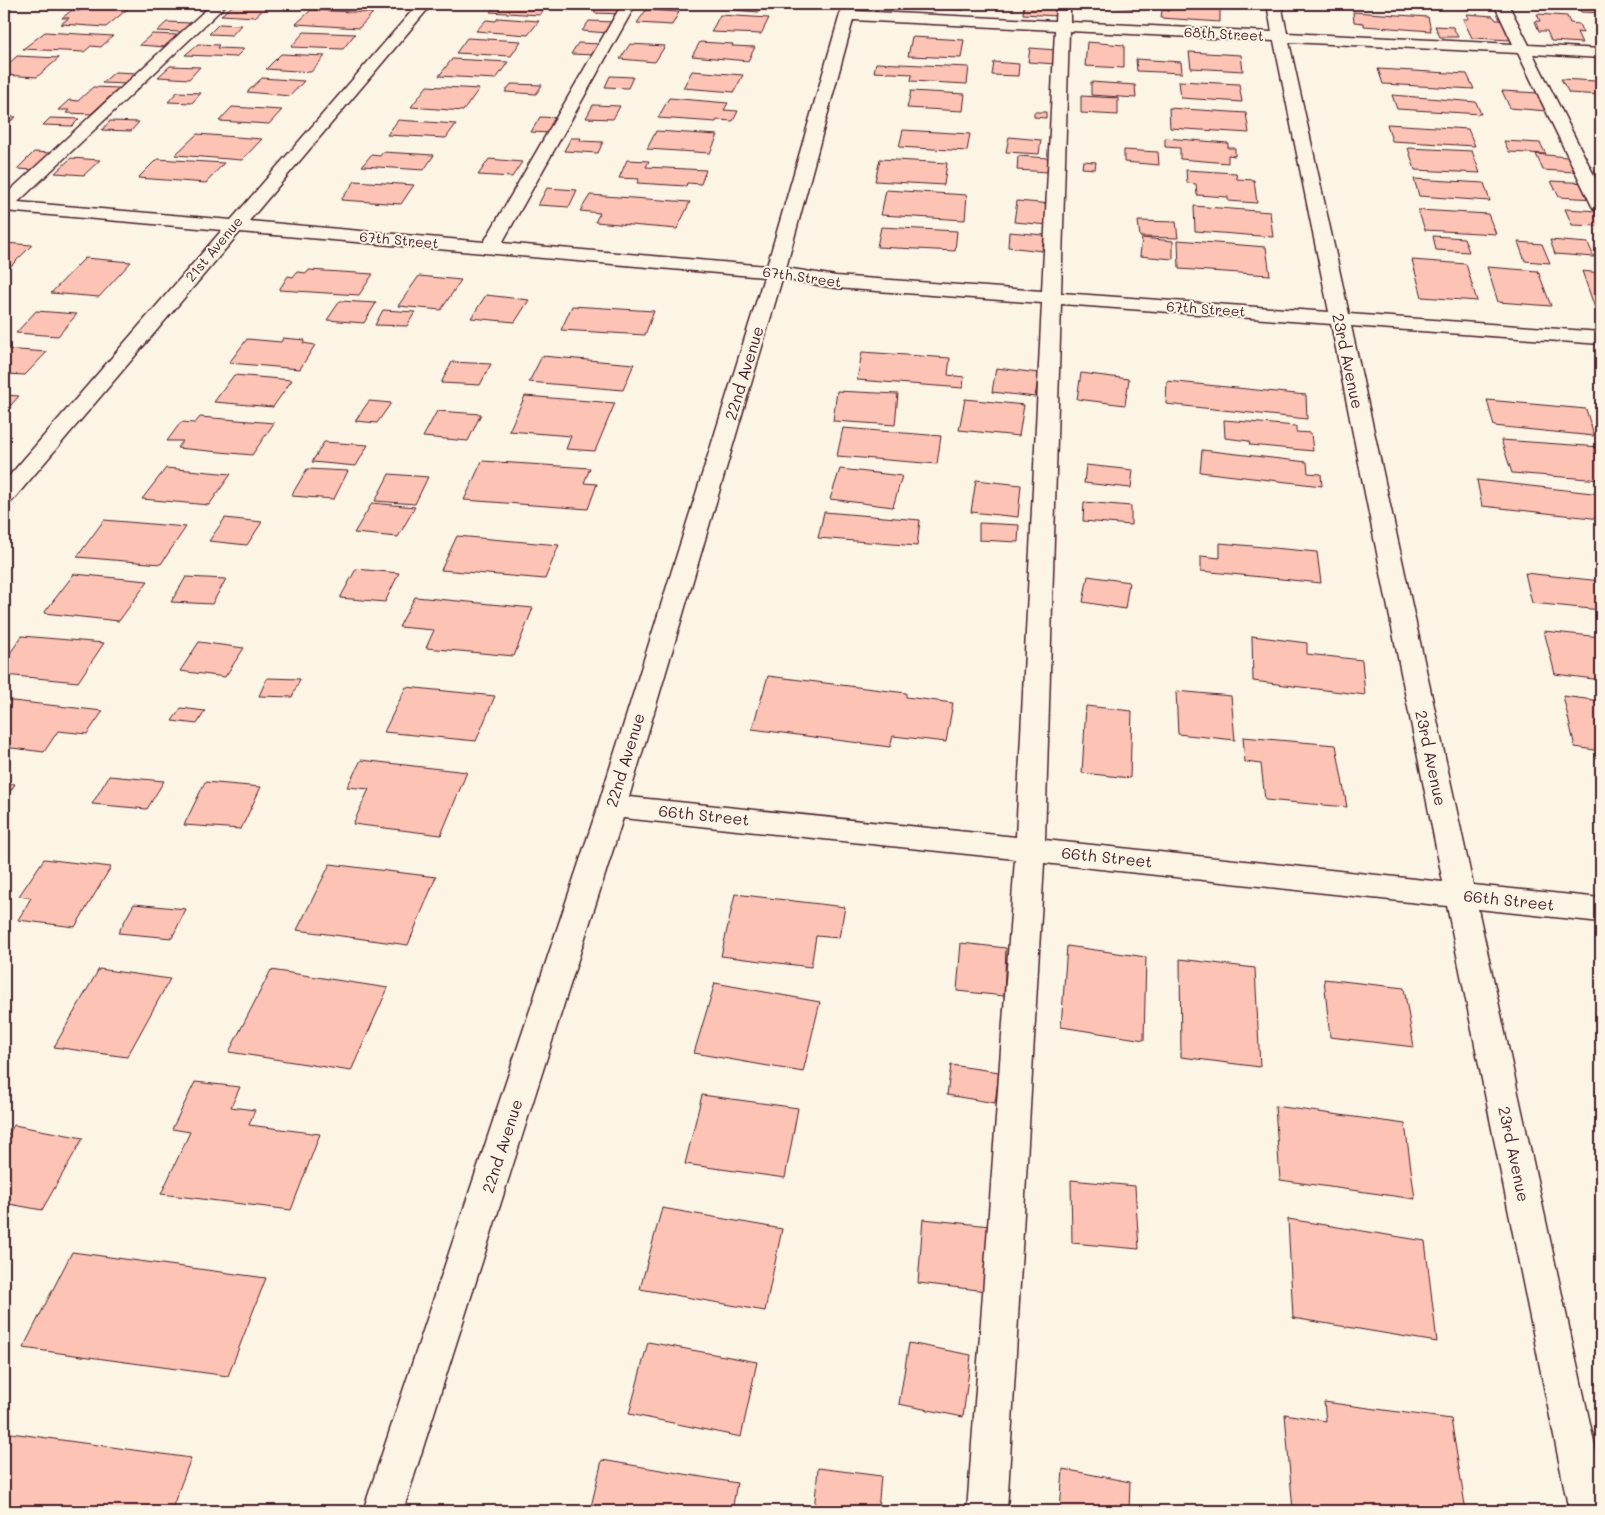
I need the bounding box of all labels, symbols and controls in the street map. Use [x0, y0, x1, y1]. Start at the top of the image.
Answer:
street label: 68th Street [1184, 22, 1264, 45]
street label: 21st Avenue [181, 212, 247, 285]
street label: 67th Street [359, 227, 439, 252]
street label: 67th Street [761, 262, 843, 291]
street label: 67th Street [1166, 296, 1246, 321]
street label: 23rd Avenue [1328, 311, 1369, 410]
street label: 22nd Avenue [719, 323, 768, 422]
street label: 23rd Avenue [1411, 708, 1452, 807]
street label: 22nd Avenue [600, 710, 649, 809]
street label: 66th Street [657, 799, 751, 830]
street label: 66th Street [1060, 841, 1154, 872]
street label: 66th Street [1462, 884, 1556, 915]
street label: 22nd Avenue [477, 1096, 527, 1195]
street label: 23rd Avenue [1494, 1104, 1535, 1203]

